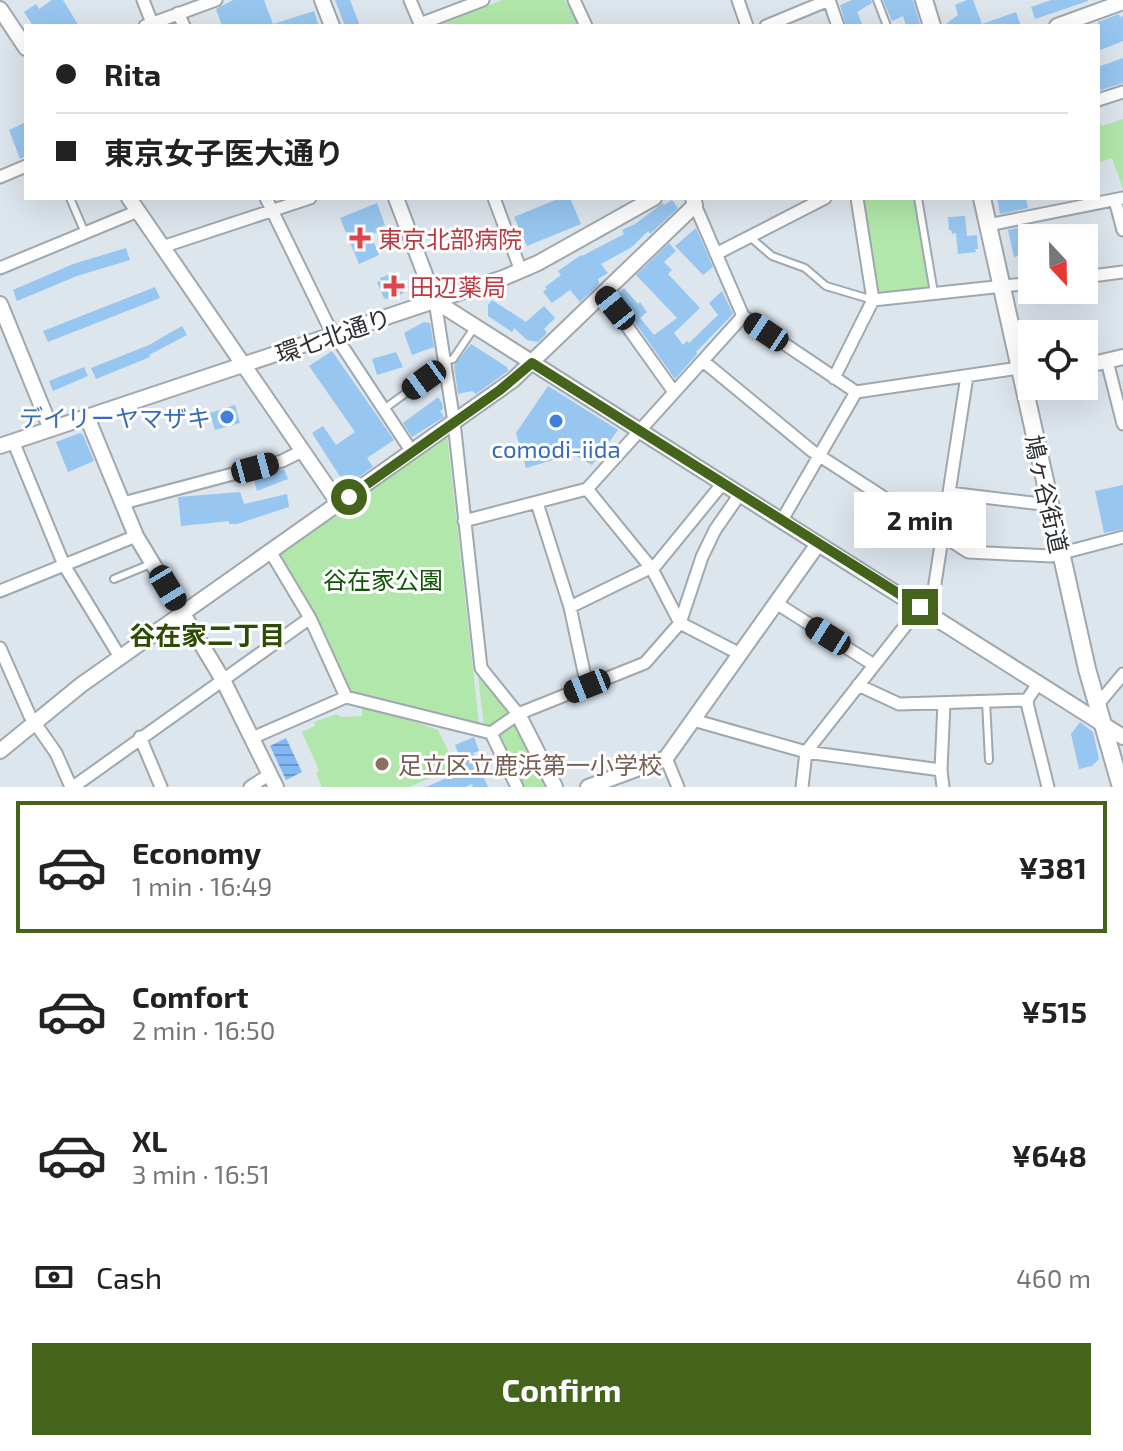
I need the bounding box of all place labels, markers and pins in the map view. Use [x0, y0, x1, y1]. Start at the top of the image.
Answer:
place label: 東京北部病院 [378, 224, 522, 253]
marker: 東京北部病院 [349, 227, 371, 249]
place label: 田辺薬局 [410, 272, 506, 301]
marker: 田辺薬局 [385, 277, 403, 295]
place label: デイリーヤマザキ [19, 403, 211, 432]
marker: デイリーヤマザキ [218, 408, 236, 426]
marker: comodi-iida [547, 412, 565, 430]
place label: comodi-iida [491, 434, 621, 463]
place label: 足立区立鹿浜第一小学校 [398, 750, 662, 779]
marker: 足立区立鹿浜第一小学校 [373, 755, 391, 773]

